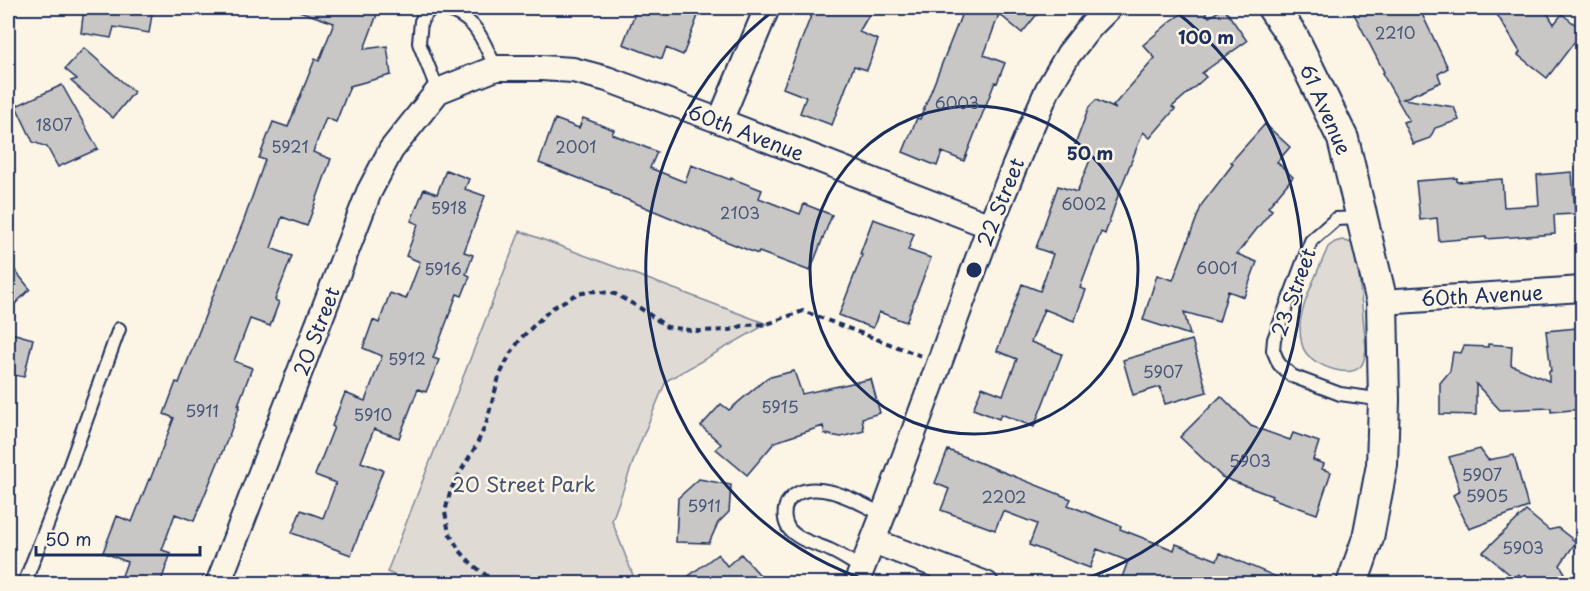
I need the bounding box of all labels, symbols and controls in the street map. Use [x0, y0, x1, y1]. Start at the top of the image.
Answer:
house number: 2210 [1375, 20, 1415, 44]
text: 100 m [1178, 23, 1234, 50]
street label: 61 Avenue [1293, 59, 1359, 159]
house number: 6003 [935, 90, 979, 114]
street label: 60th Avenue [684, 96, 809, 168]
house number: 1807 [36, 112, 72, 136]
house number: 5921 [271, 134, 309, 158]
house number: 2001 [556, 134, 596, 158]
text: 50 m [1067, 139, 1113, 166]
street label: 22 Street [969, 153, 1031, 251]
house number: 6002 [1061, 191, 1107, 215]
house number: 5918 [431, 195, 467, 219]
house number: 2103 [720, 200, 760, 224]
street label: 23 Street [1263, 244, 1323, 340]
house number: 6001 [1196, 255, 1238, 279]
house number: 5916 [424, 256, 462, 280]
centre of rings [964, 260, 984, 280]
street label: 60th Avenue [1420, 277, 1544, 313]
street label: 20 Street [285, 282, 347, 380]
house number: 5912 [388, 346, 426, 370]
house number: 5907 [1143, 359, 1183, 383]
house number: 5915 [761, 394, 799, 418]
house number: 5911 [185, 398, 219, 422]
house number: 5910 [354, 402, 392, 426]
house number: 5903 [1229, 448, 1271, 472]
house number: 5907 [1462, 462, 1502, 486]
park label: 20 Street Park [453, 469, 595, 499]
house number: 5905 [1466, 483, 1508, 507]
house number: 2202 [982, 484, 1026, 508]
house number: 5911 [687, 493, 721, 517]
scale bar [36, 519, 200, 557]
text: 50 m [45, 525, 92, 552]
house number: 5903 [1502, 535, 1544, 559]

